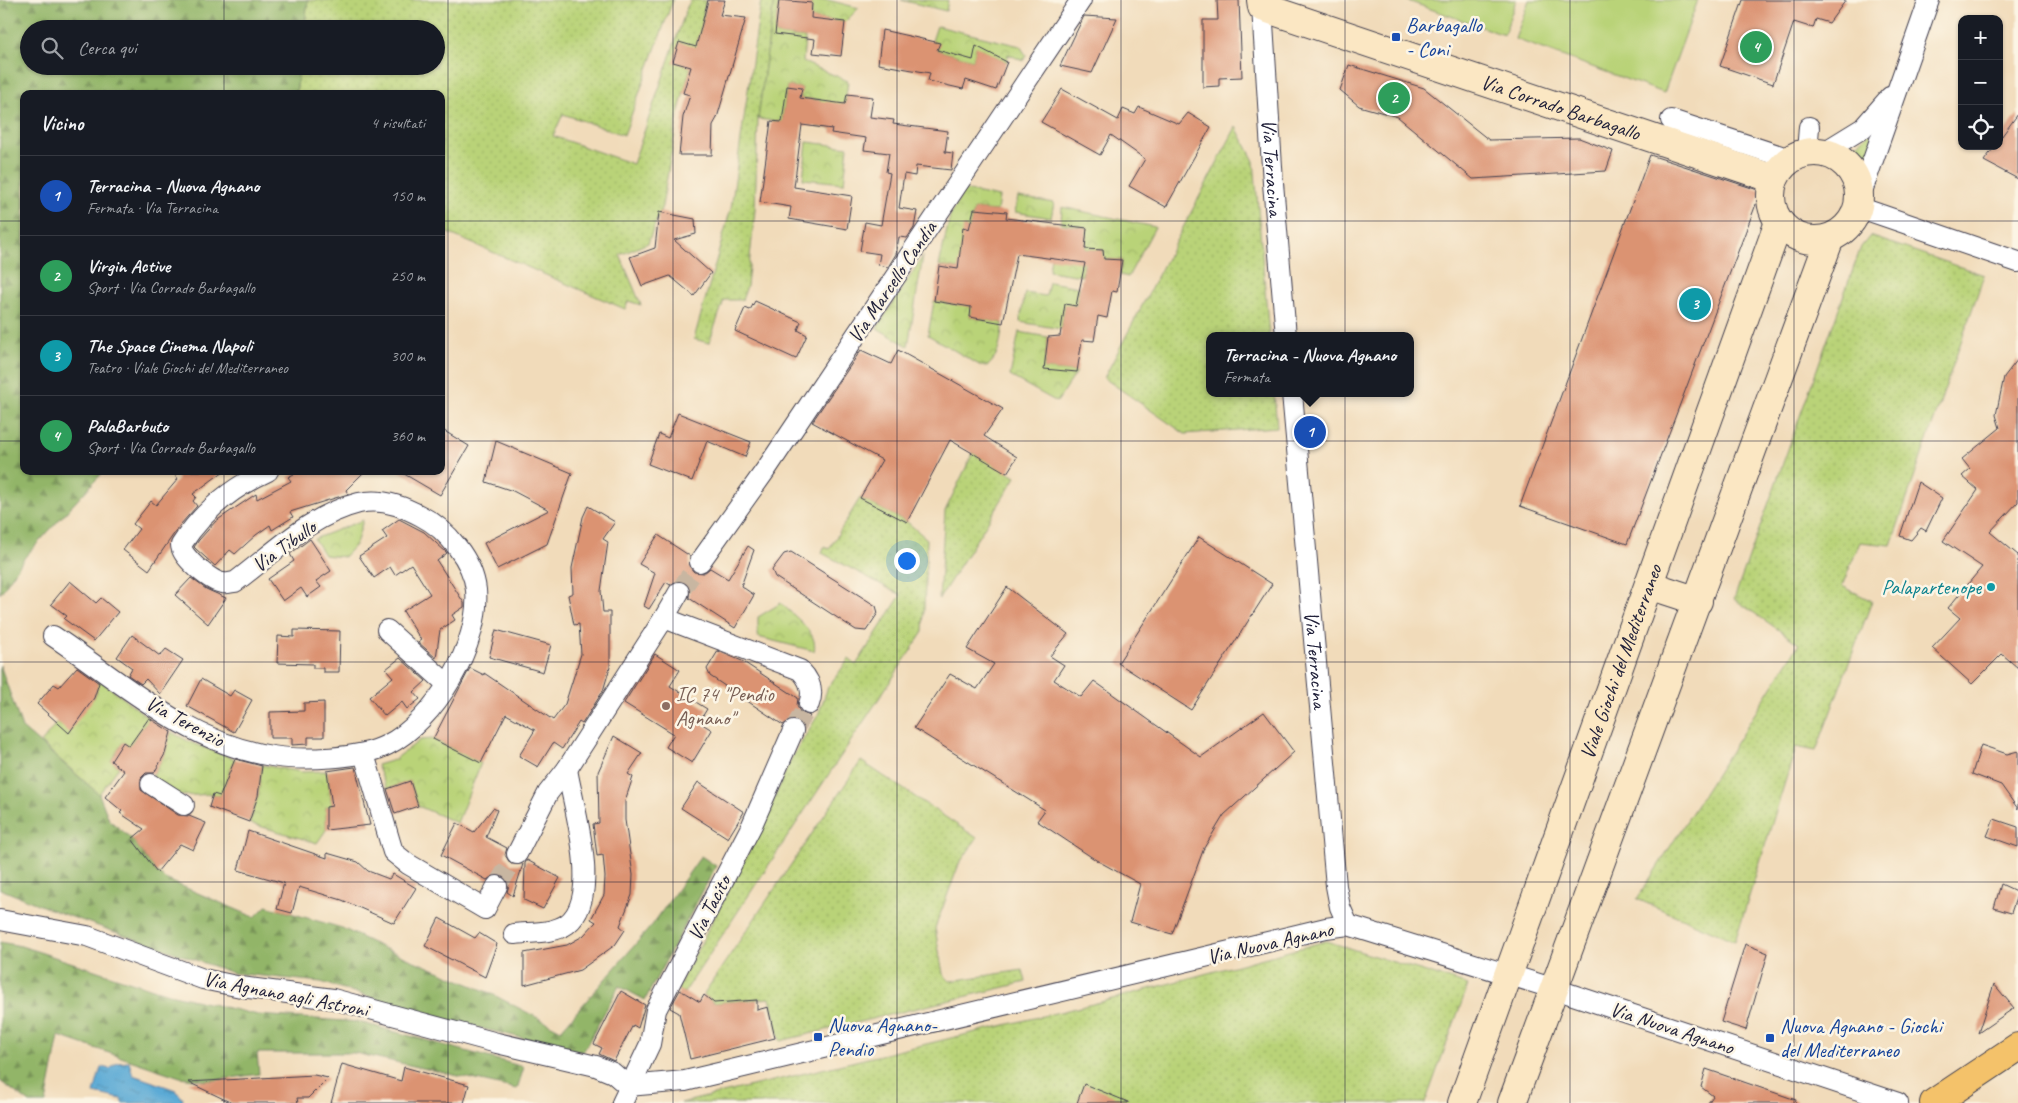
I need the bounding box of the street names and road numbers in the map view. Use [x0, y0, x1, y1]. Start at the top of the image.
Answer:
street label: Via Corrado Barbagallo [1478, 68, 1645, 147]
street label: Via Terracina [1256, 118, 1289, 220]
street label: Via Marcello Candia [842, 215, 943, 348]
street label: Via Tibullo [247, 513, 323, 578]
street label: Viale Giochi del Mediterraneo [1574, 559, 1668, 762]
street label: Via Terracina [1299, 610, 1333, 712]
street label: Via Terenzio [141, 690, 230, 753]
street label: Via Tacito [682, 869, 738, 945]
street label: Via Nuova Agnano [1205, 916, 1337, 970]
street label: Via Agnano agli Astroni [201, 965, 374, 1023]
street label: Via Nuova Agnano [1607, 996, 1739, 1061]

